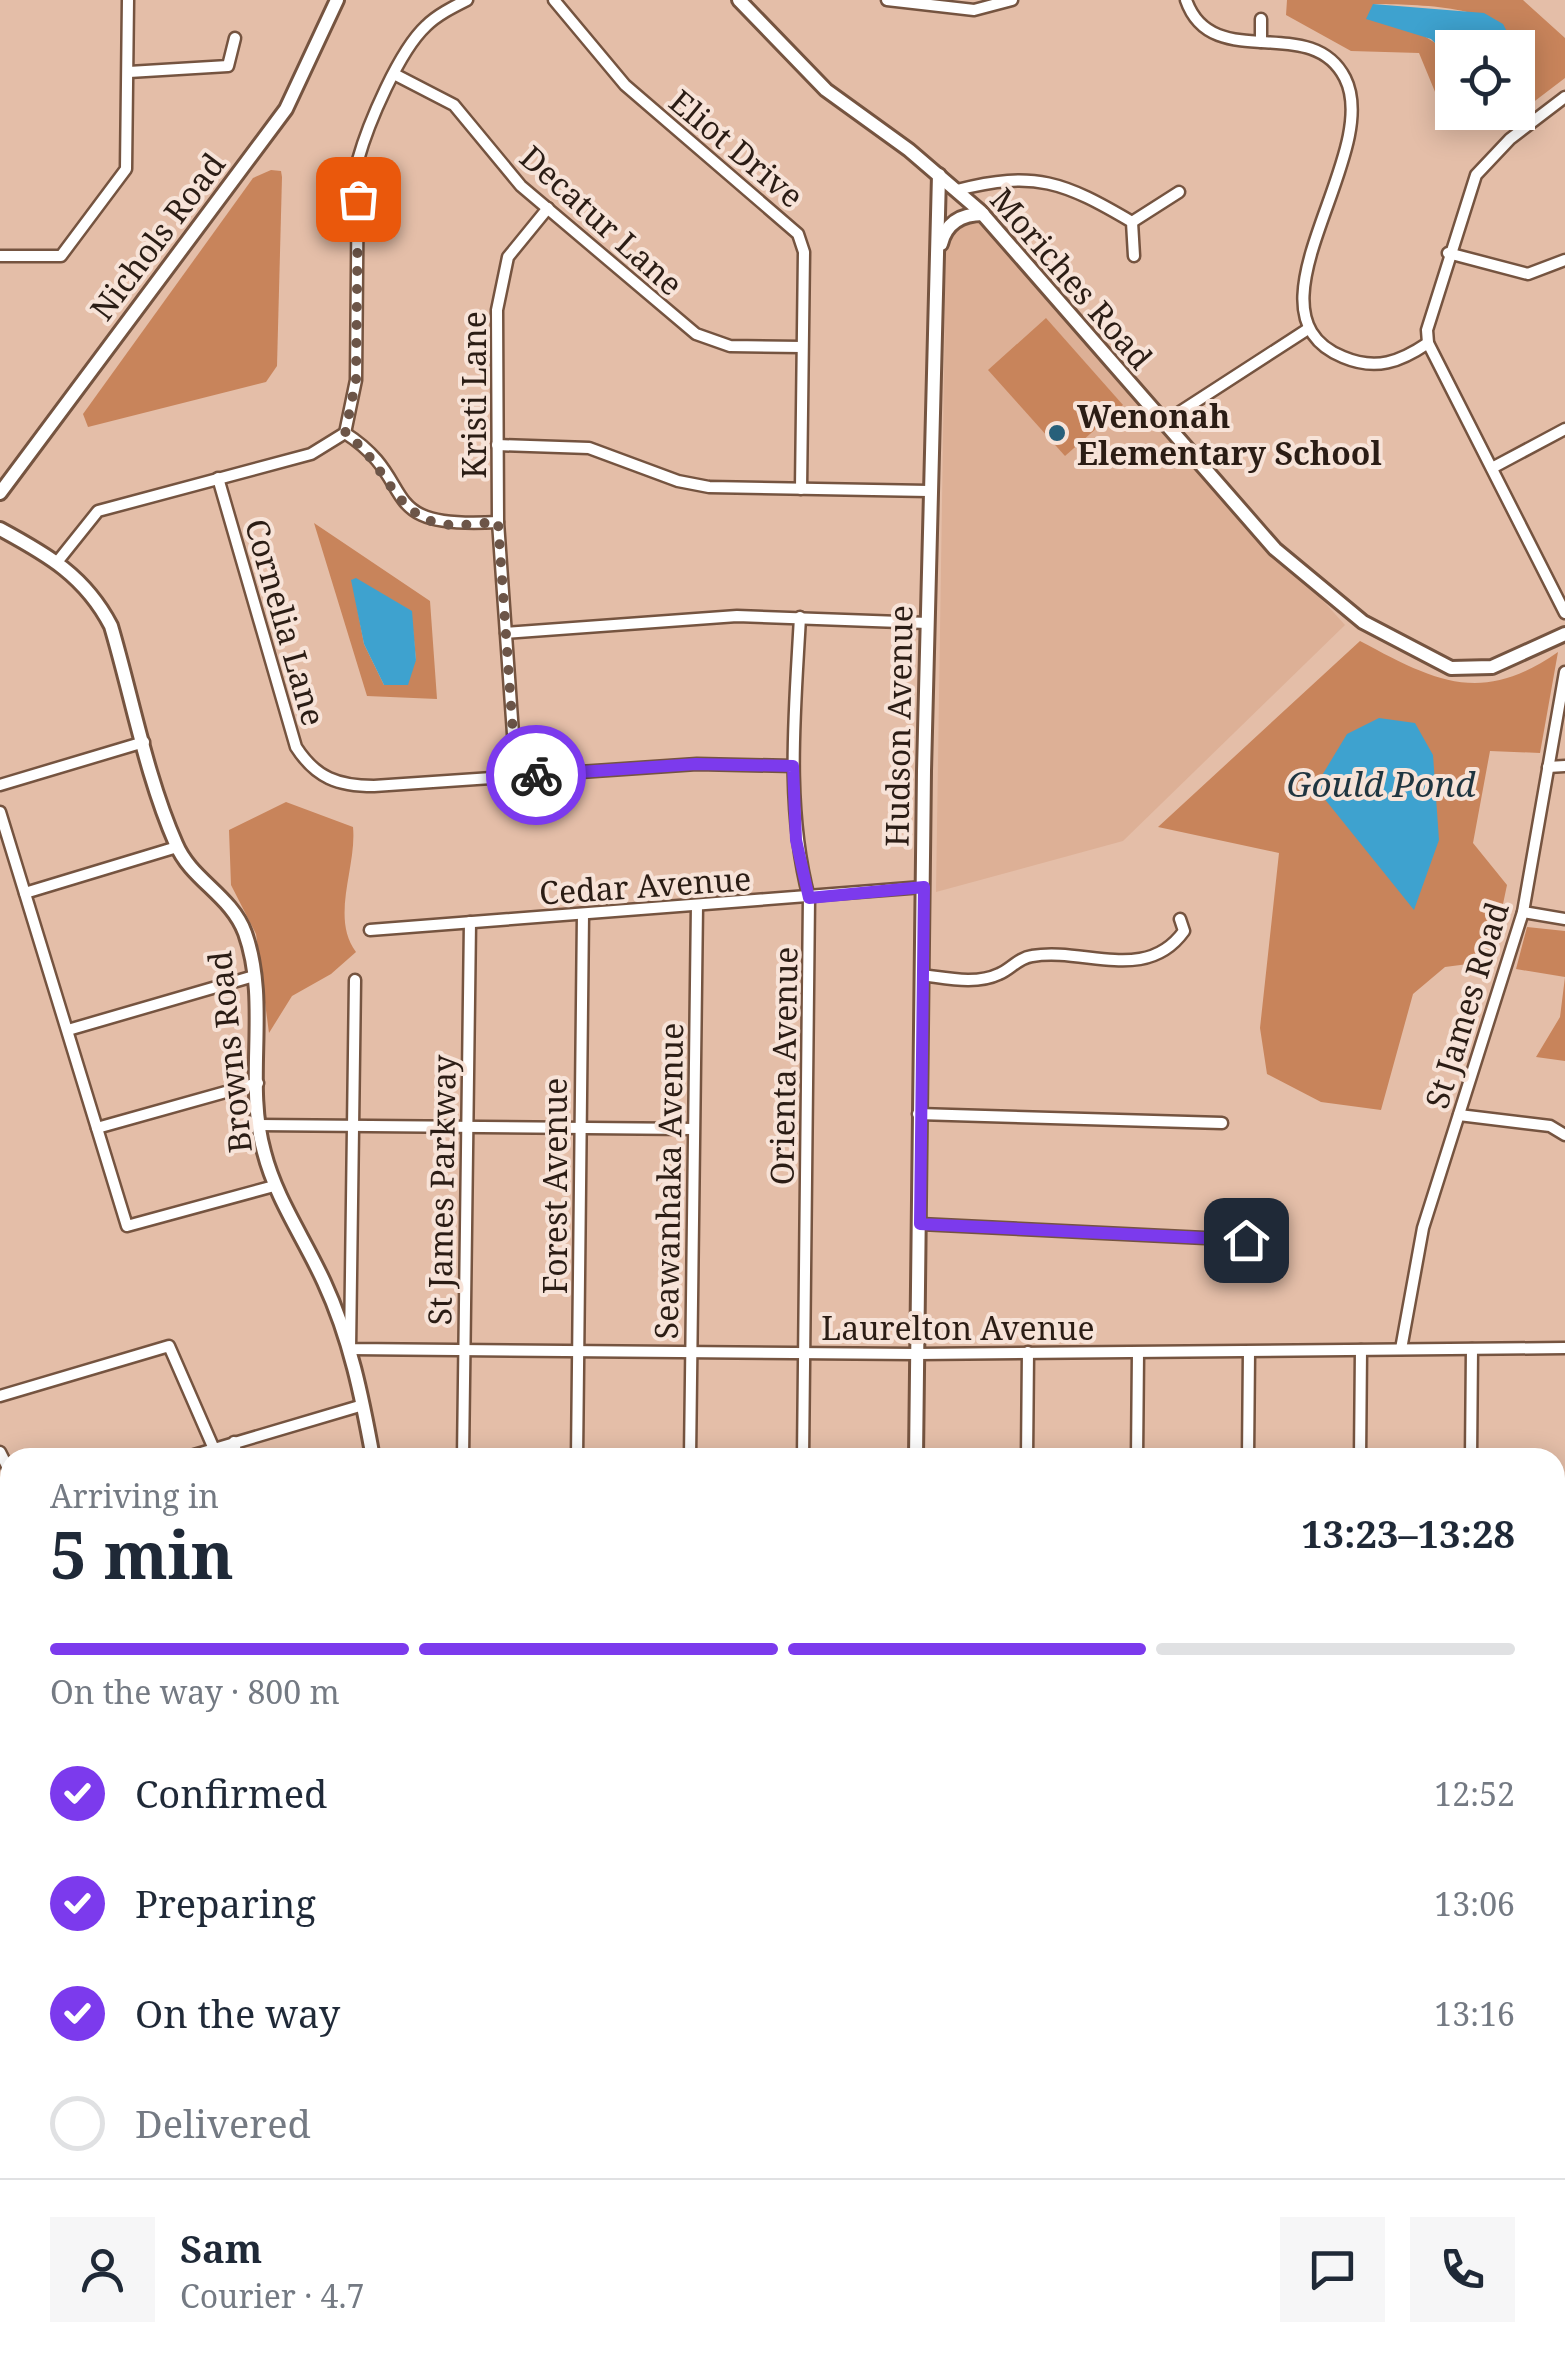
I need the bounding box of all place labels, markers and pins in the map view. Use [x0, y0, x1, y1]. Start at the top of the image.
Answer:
pin [316, 157, 401, 242]
place label: Wenonah Elementary School [1077, 394, 1382, 474]
marker: Wenonah Elementary School [1046, 422, 1068, 444]
pin [1204, 1198, 1289, 1283]

